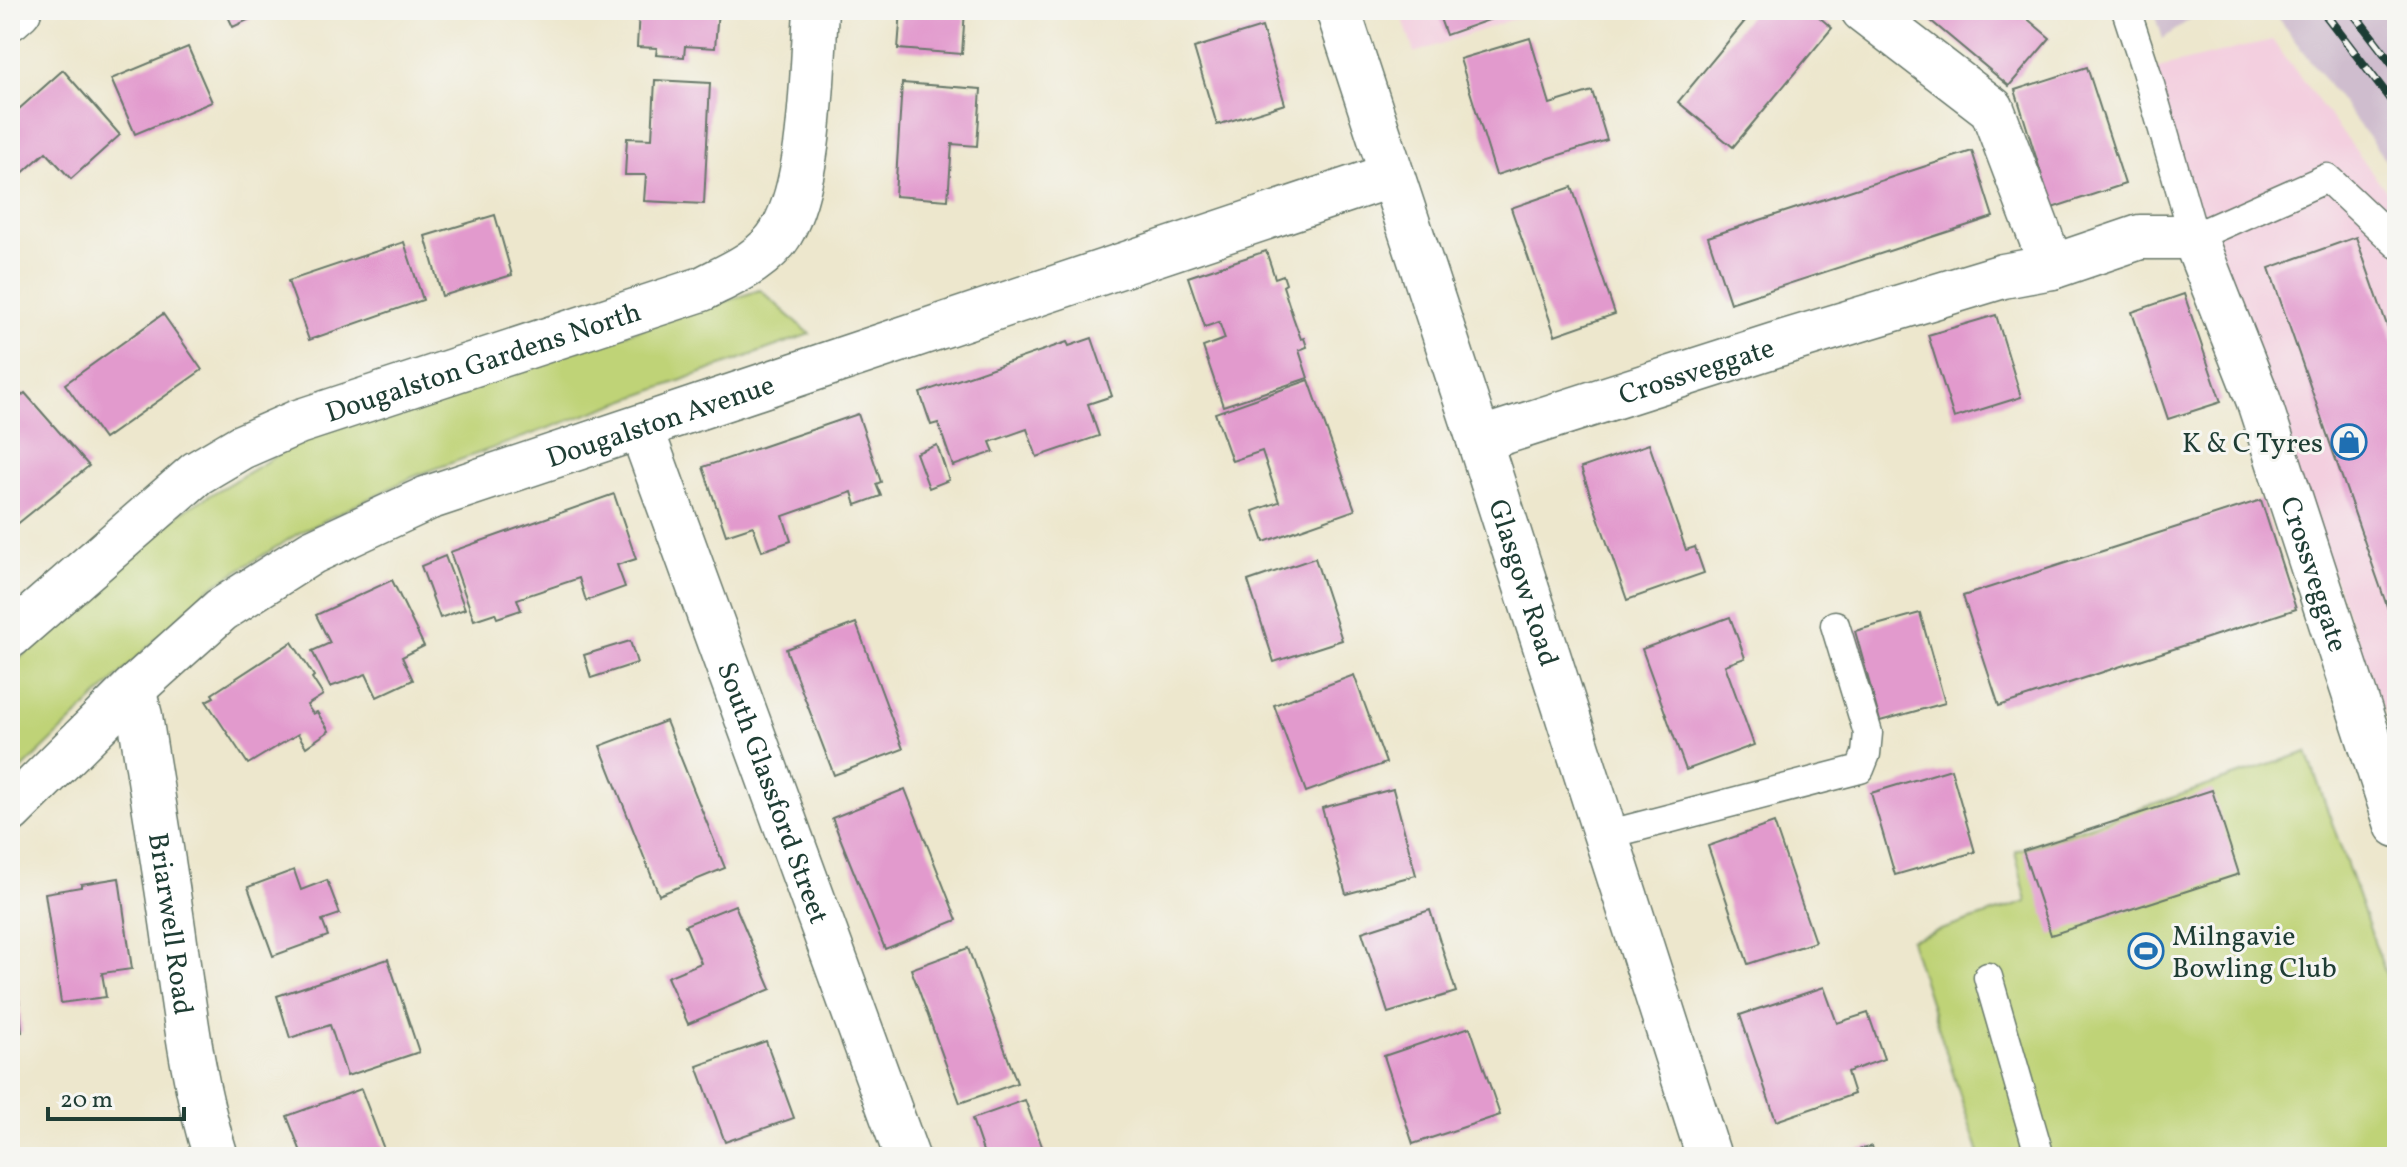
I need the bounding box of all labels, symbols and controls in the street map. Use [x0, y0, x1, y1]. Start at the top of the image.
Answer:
street label: Dougalston Gardens North [321, 293, 646, 434]
street label: Crossveggate [1614, 330, 1780, 416]
street label: Dougalston Avenue [542, 366, 780, 479]
shop icon: K & C Tyres [2330, 423, 2368, 461]
place label: K & C Tyres [2182, 425, 2323, 464]
street label: Crossveggate [2269, 492, 2356, 657]
street label: Glasgow Road [1477, 495, 1567, 672]
street label: South Glassford Street [706, 657, 837, 930]
street label: Briarwell Road [137, 830, 202, 1018]
place label: Milngavie Bowling Club [2172, 918, 2337, 989]
sports icon: Milngavie Bowling Club [2127, 932, 2165, 970]
scale bar [48, 1071, 184, 1121]
text: 20 m [60, 1084, 113, 1118]

